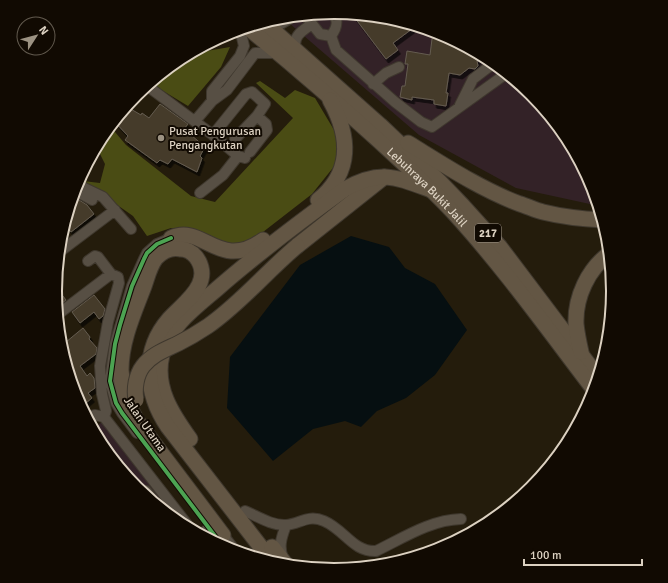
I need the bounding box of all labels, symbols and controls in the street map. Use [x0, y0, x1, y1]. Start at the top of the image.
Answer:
north arrow [16, 16, 56, 56]
text: N [36, 23, 51, 37]
place label: Pusat Pengurusan Pengangkutan [169, 124, 261, 153]
marker: Pusat Pengurusan Pengangkutan [156, 133, 166, 143]
street label: Lebuhraya Bukit Jalil [383, 145, 470, 231]
road number: 217 [475, 224, 501, 242]
street label: Jalan Utama [120, 394, 169, 455]
scale bar [524, 541, 642, 567]
text: 100 m [530, 548, 562, 563]

